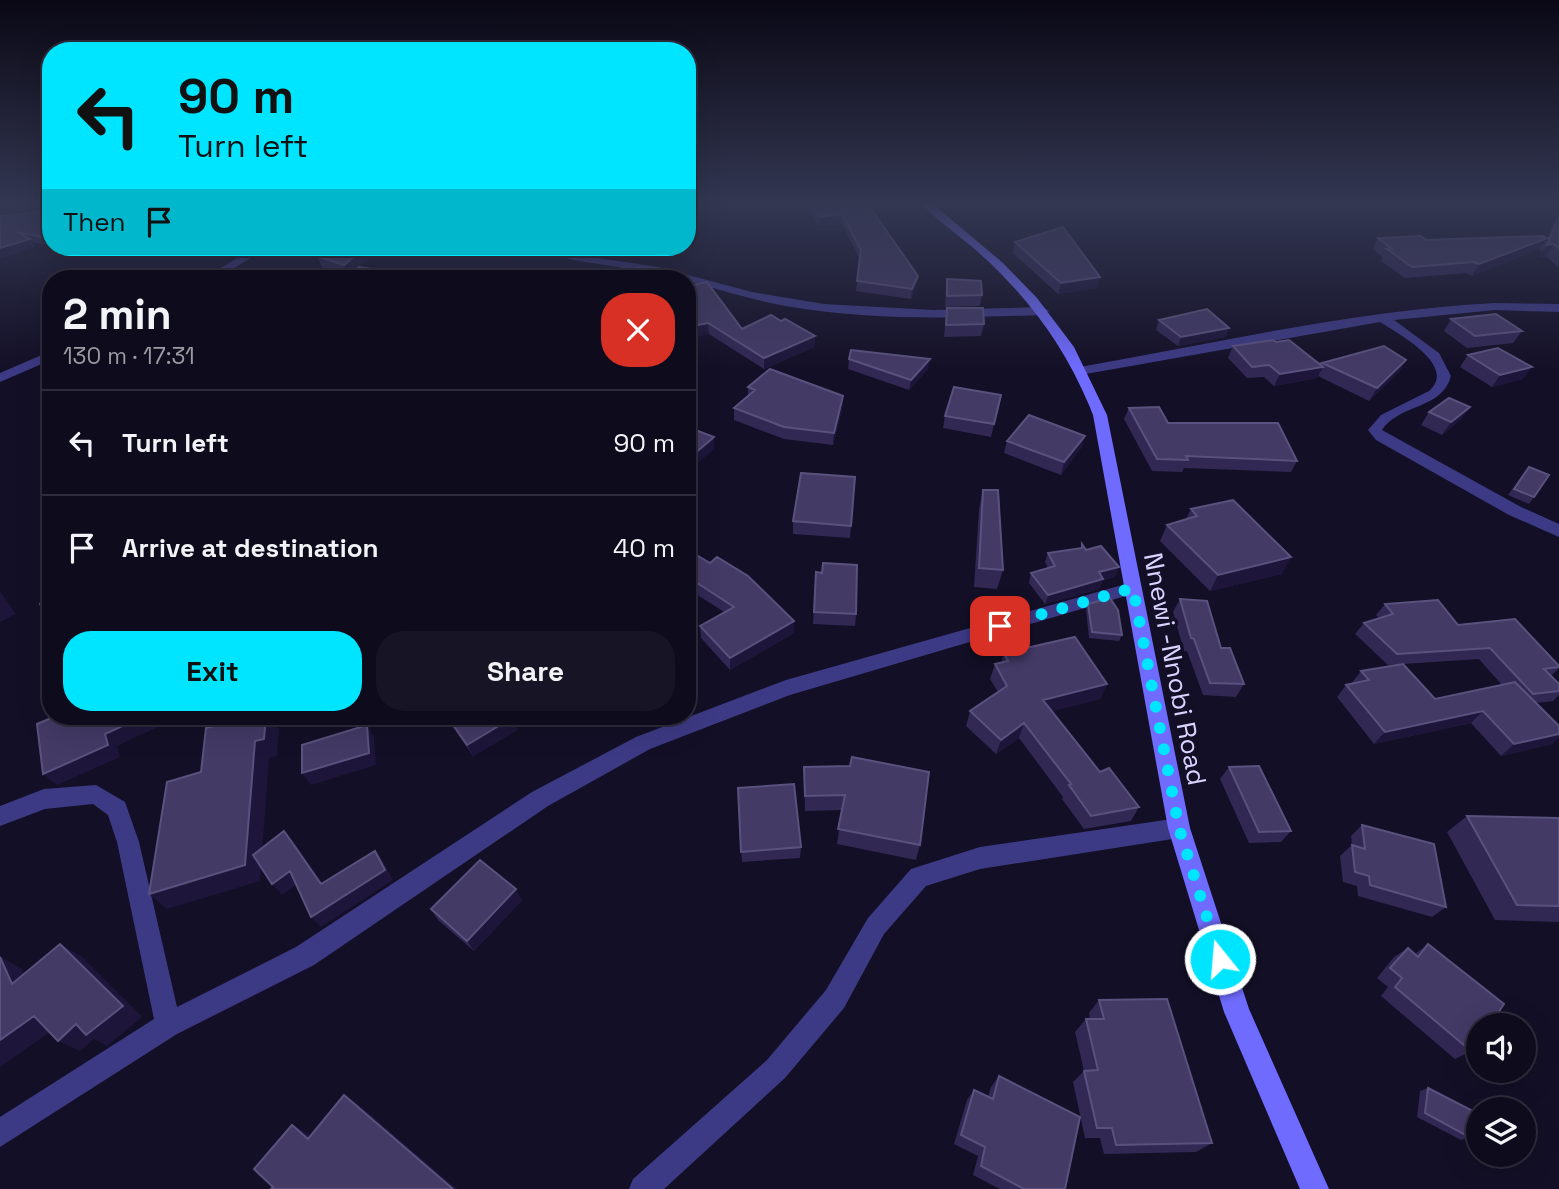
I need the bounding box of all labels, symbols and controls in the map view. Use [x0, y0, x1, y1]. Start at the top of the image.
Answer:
text: 90 m [178, 65, 294, 127]
icon: left [63, 70, 154, 161]
text: Turn left [178, 126, 308, 166]
icon: arrive [140, 203, 178, 241]
text: Then [63, 205, 126, 239]
text: 2 min [63, 288, 172, 341]
button: close [601, 293, 675, 367]
text: 130 m · 17:31 [63, 341, 195, 371]
icon: left [63, 424, 101, 462]
text: Turn left [122, 426, 229, 460]
text: 90 m [613, 426, 675, 460]
icon: arrive [63, 529, 101, 567]
text: Arrive at destination [122, 531, 379, 565]
text: 40 m [613, 531, 675, 565]
street label: Nnewi -Nnobi Road [1136, 550, 1214, 788]
pin [970, 596, 1030, 656]
icon: arrive [981, 607, 1019, 645]
button: Exit [63, 631, 362, 711]
button: Share [376, 631, 675, 711]
position arrow [1183, 922, 1257, 996]
map controls [1466, 1013, 1536, 1167]
button: sound [1466, 1013, 1536, 1083]
button: layers [1466, 1097, 1536, 1167]

